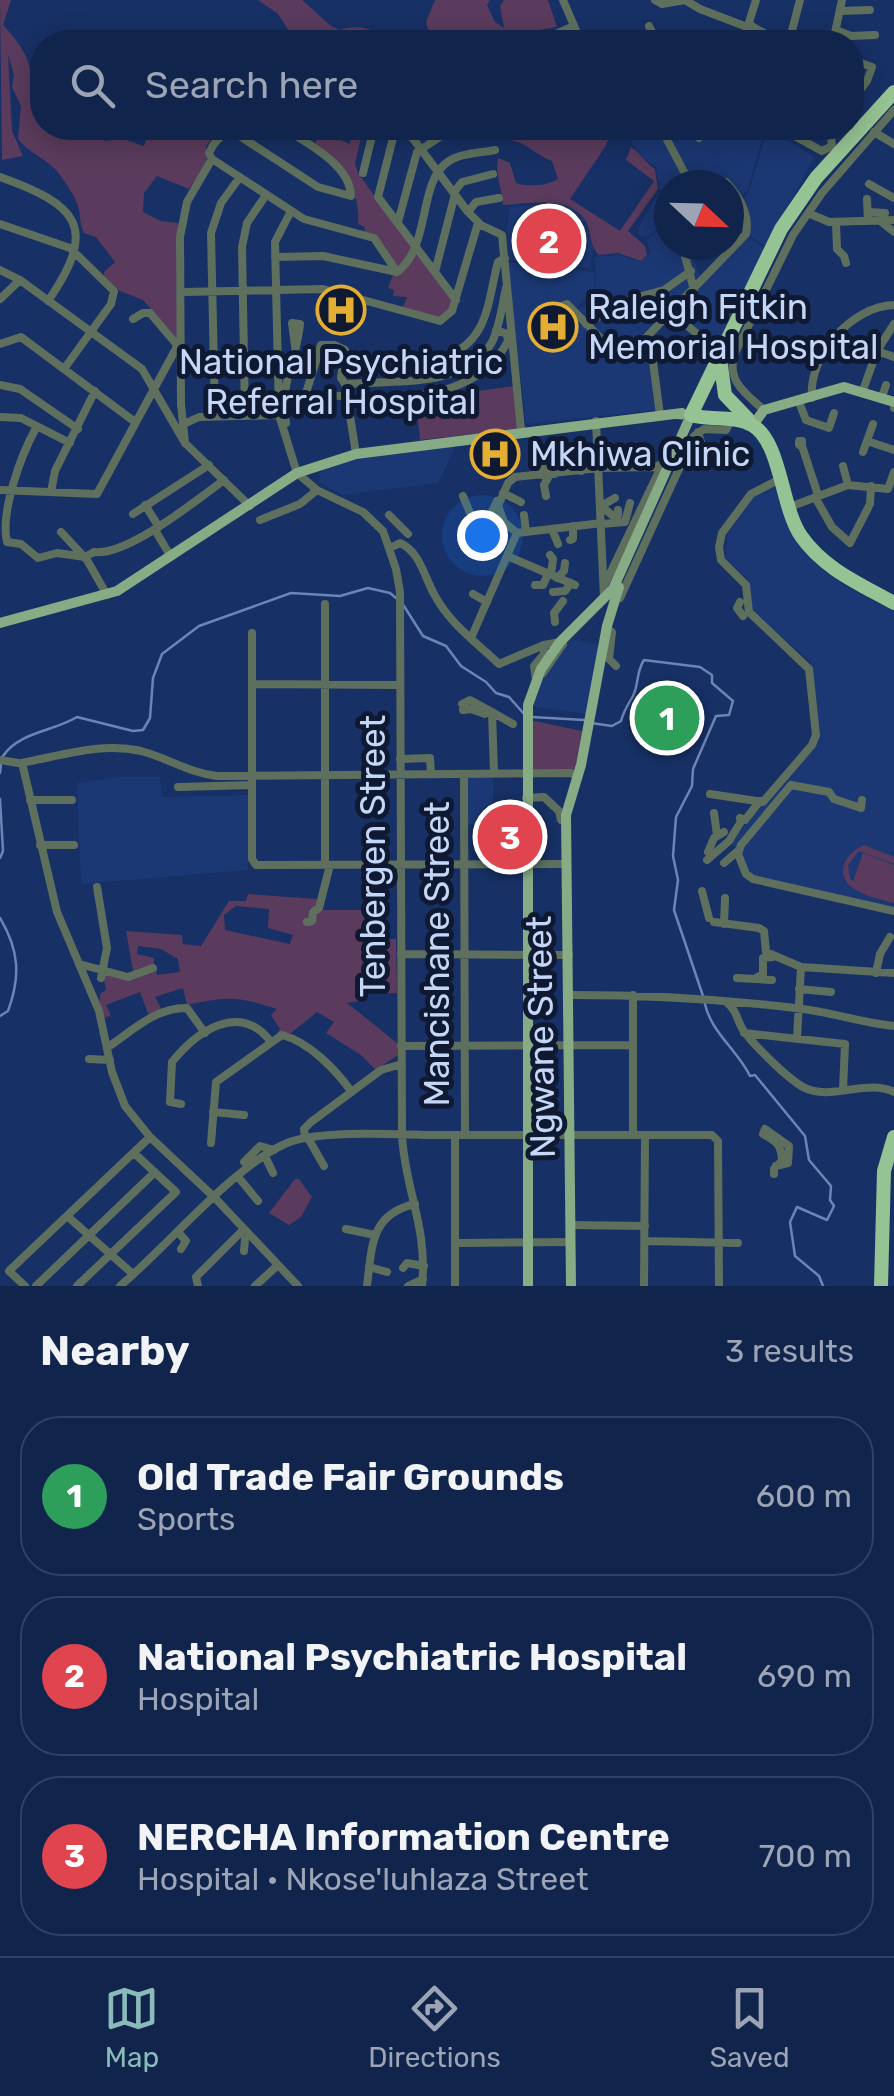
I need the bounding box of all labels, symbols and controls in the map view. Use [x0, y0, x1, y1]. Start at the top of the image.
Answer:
search box [30, 30, 864, 140]
icon: search [65, 58, 120, 113]
text: Search here [145, 62, 358, 108]
north arrow [654, 170, 744, 260]
pin: 2 [516, 204, 582, 278]
hospital icon: National Psychiatric Referral Hospital [315, 284, 367, 336]
place label: Raleigh Fitkin Memorial Hospital [588, 286, 879, 368]
hospital icon: Raleigh Fitkin Memorial Hospital [527, 301, 579, 353]
place label: National Psychiatric Referral Hospital [179, 341, 503, 423]
hospital icon: Mkhiwa Clinic [469, 428, 521, 480]
place label: Mkhiwa Clinic [530, 433, 750, 475]
your location [457, 510, 508, 561]
pin: 1 [634, 680, 700, 756]
street label: Tenbergen Street [352, 715, 394, 997]
pin: 3 [478, 800, 542, 874]
street label: Mancishane Street [416, 801, 458, 1107]
street label: Ngwane Street [518, 915, 564, 1159]
text: Nearby [40, 1326, 190, 1376]
text: 3 results [725, 1332, 854, 1370]
text: Old Trade Fair Grounds [137, 1454, 564, 1500]
text: 1 [67, 1477, 82, 1515]
text: 600 m [756, 1477, 852, 1515]
text: Sports [137, 1500, 235, 1538]
text: National Psychiatric Hospital [137, 1634, 687, 1680]
text: 2 [64, 1657, 85, 1695]
text: 690 m [757, 1657, 852, 1695]
text: Hospital [137, 1680, 259, 1718]
text: NERCHA Information Centre [137, 1814, 670, 1860]
text: 3 [64, 1837, 85, 1875]
text: 700 m [759, 1837, 852, 1875]
text: Hospital · Nkose'luhlaza Street [137, 1860, 588, 1898]
tab: Map [104, 1981, 159, 2074]
tab: Directions [368, 1981, 501, 2074]
tab: Saved [710, 1981, 790, 2074]

